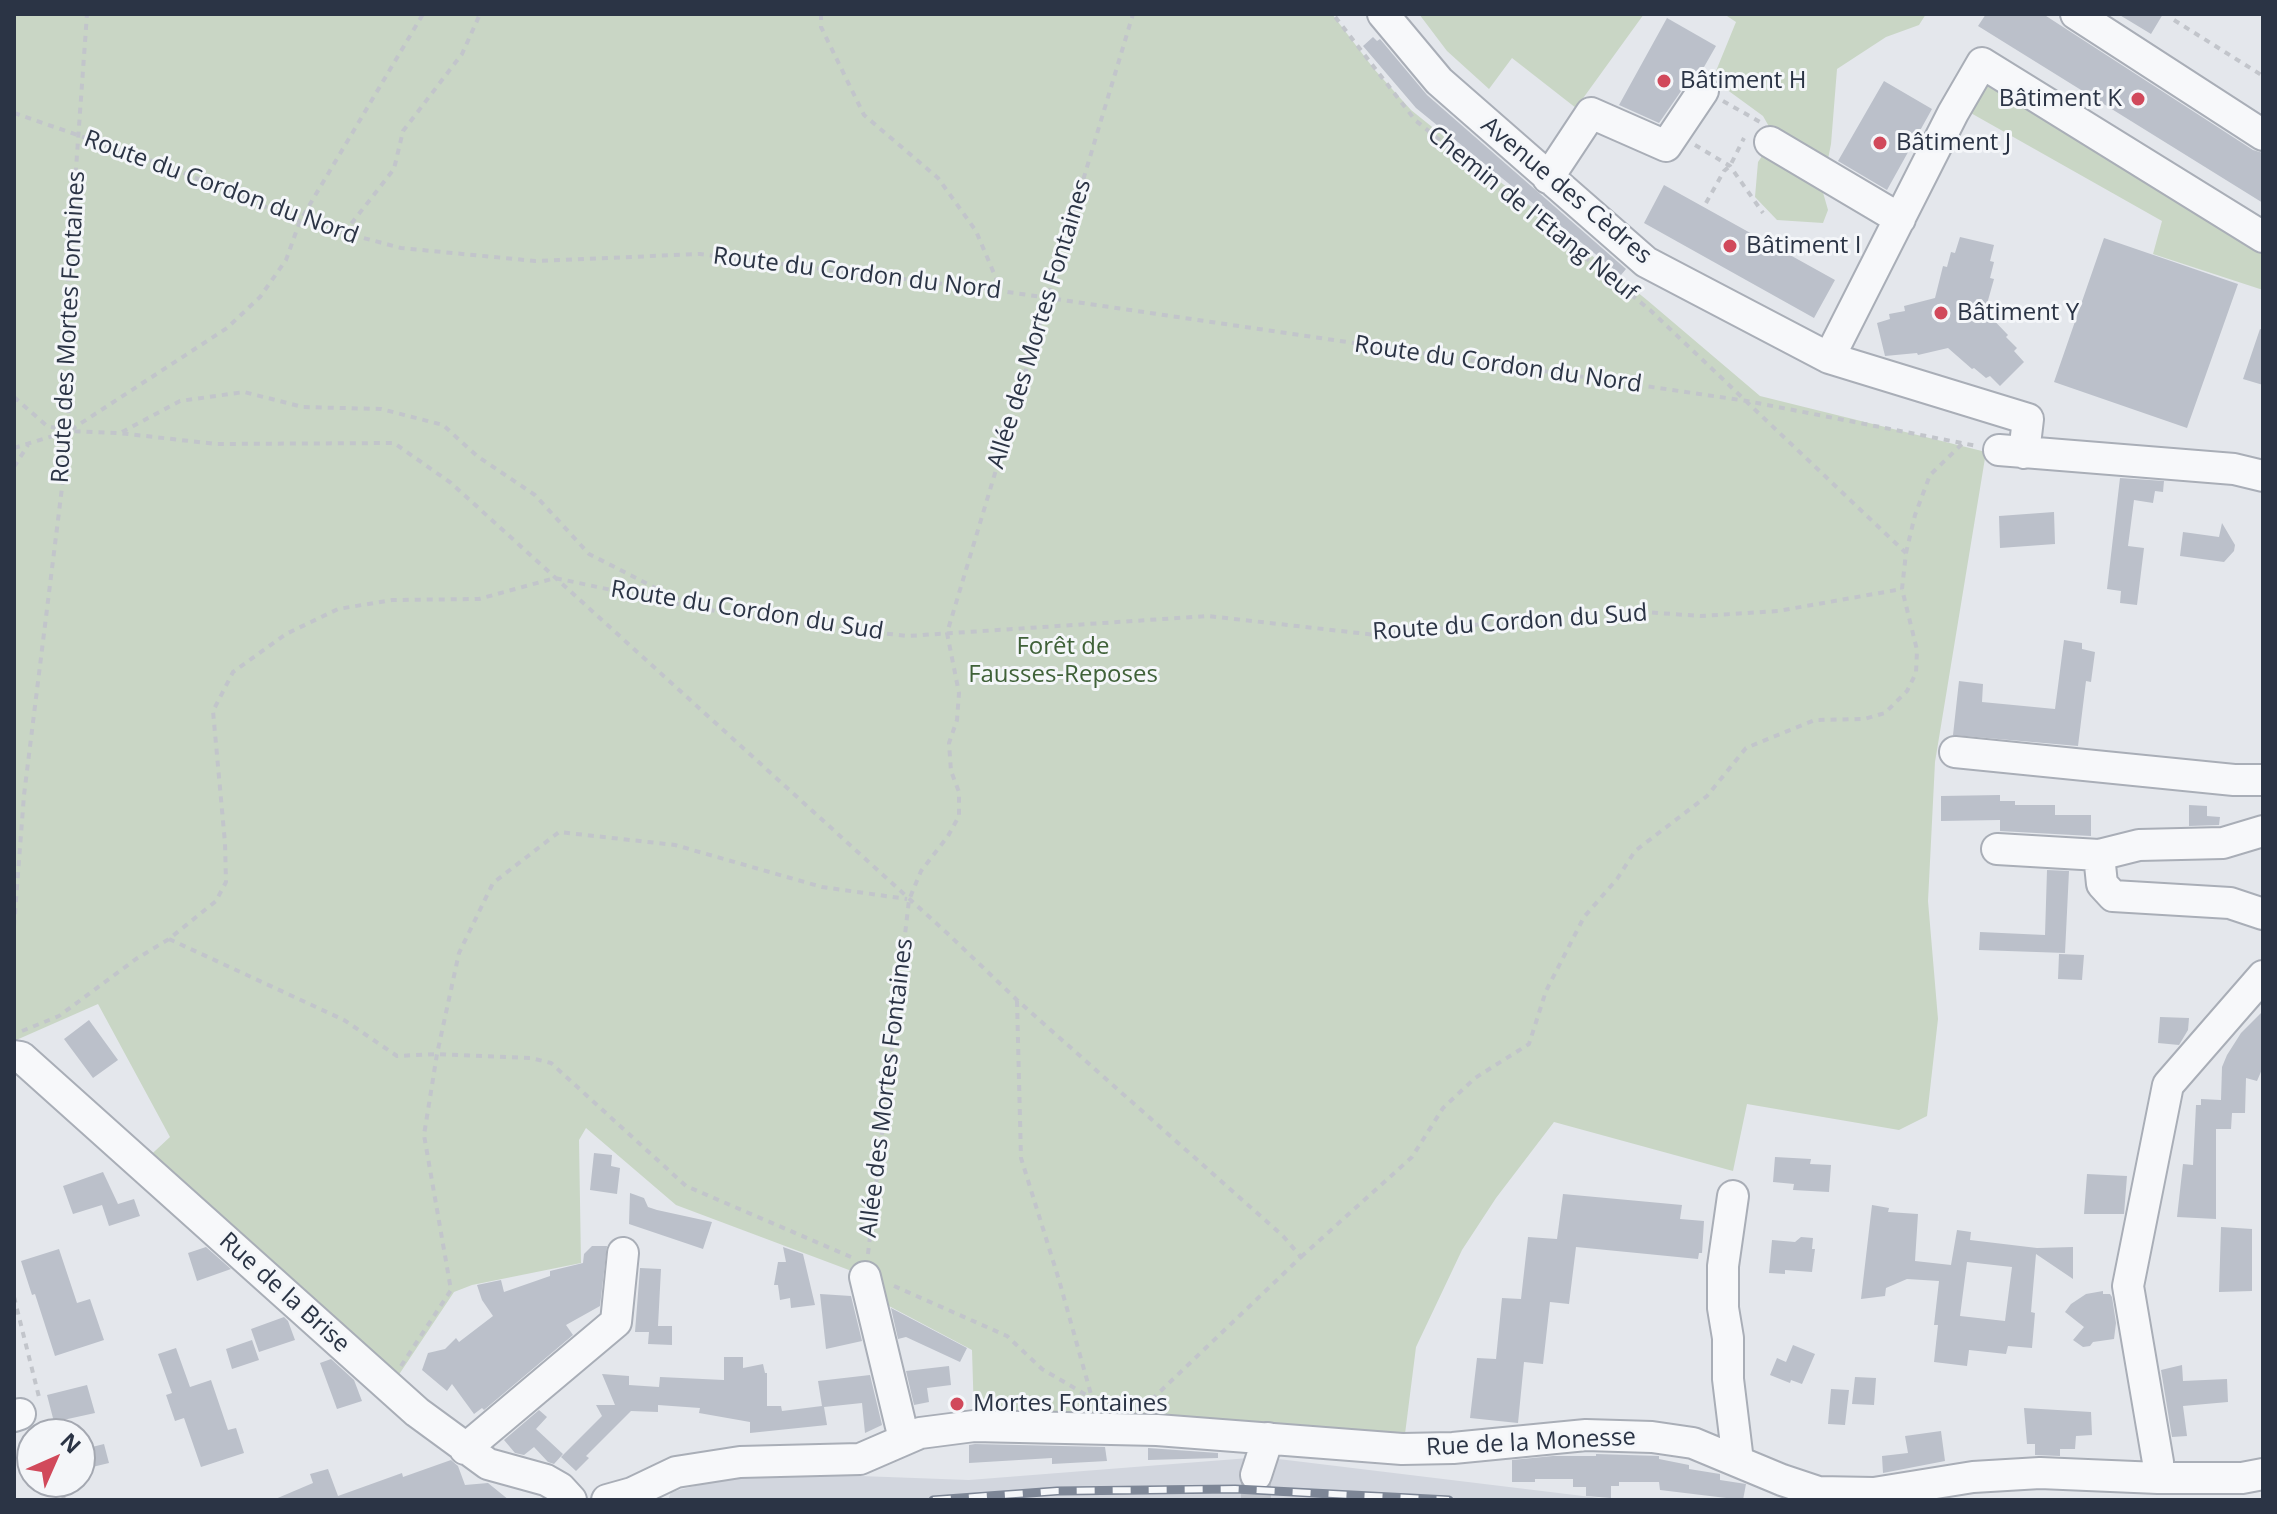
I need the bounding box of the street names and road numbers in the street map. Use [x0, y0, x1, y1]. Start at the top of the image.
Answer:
street label: Avenue des Cèdres [1475, 111, 1657, 271]
street label: Chemin de l'Etang Neuf [1421, 120, 1643, 308]
street label: Route du Cordon du Nord [80, 125, 362, 251]
street label: Route des Mortes Fontaines [46, 170, 92, 484]
street label: Allée des Mortes Fontaines [982, 176, 1098, 472]
street label: Route du Cordon du Nord [711, 242, 1003, 306]
street label: Route du Cordon du Nord [1352, 331, 1644, 399]
street label: Route du Cordon du Sud [609, 575, 885, 647]
street label: Route du Cordon du Sud [1372, 599, 1648, 647]
street label: Allée des Mortes Fontaines [854, 937, 920, 1239]
street label: Rue de la Brise [213, 1227, 355, 1359]
street label: Rue de la Monesse [1425, 1423, 1637, 1463]

